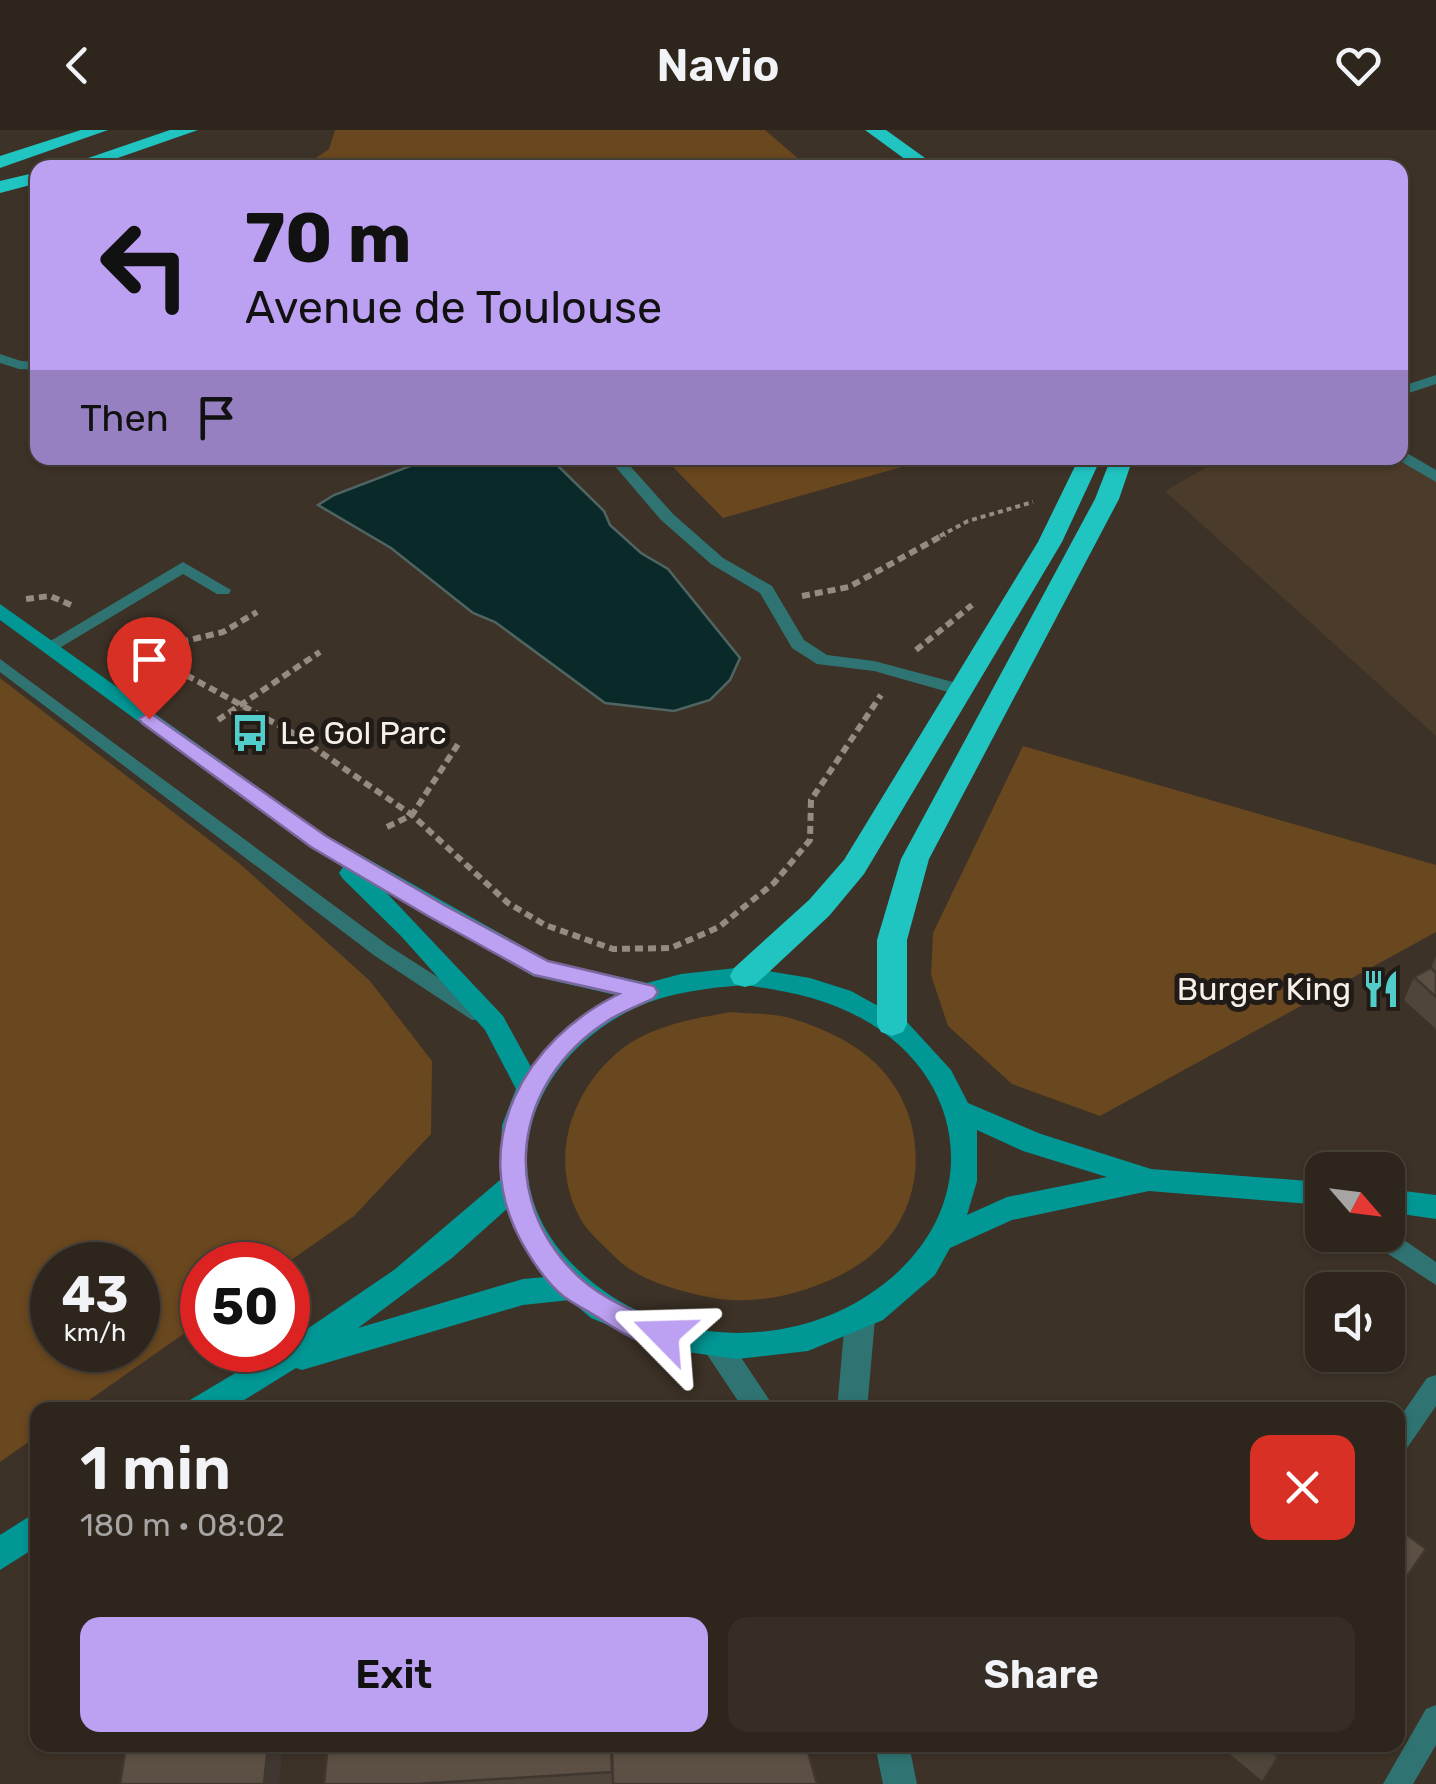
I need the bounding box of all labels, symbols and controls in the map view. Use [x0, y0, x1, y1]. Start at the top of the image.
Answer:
icon: back [50, 38, 105, 93]
icon: heart [1331, 38, 1386, 93]
text: Navio [656, 39, 780, 92]
text: 70 m [245, 197, 412, 280]
icon: left [80, 200, 210, 330]
text: Avenue de Toulouse [245, 281, 662, 334]
icon: arrive [189, 390, 244, 445]
text: Then [80, 395, 169, 441]
pin [107, 617, 192, 720]
icon: arrive [122, 632, 177, 687]
bus stop icon: Le Gol Parc [229, 712, 271, 754]
place label: Le Gol Parc [280, 714, 447, 752]
restaurant icon: Burger King [1360, 968, 1402, 1010]
place label: Burger King [1177, 970, 1351, 1008]
north arrow [1305, 1152, 1405, 1252]
map controls [1305, 1152, 1405, 1372]
speed limit sign: 50 [180, 1242, 310, 1372]
text: 43 [61, 1265, 129, 1325]
button: sound [1305, 1272, 1405, 1372]
position arrow [612, 1282, 716, 1386]
text: km/h [64, 1318, 126, 1347]
text: 1 min [80, 1433, 231, 1504]
button: close [1250, 1435, 1355, 1540]
text: 180 m · 08:02 [80, 1506, 285, 1544]
button: Exit [80, 1617, 708, 1732]
button: Share [728, 1617, 1355, 1732]

